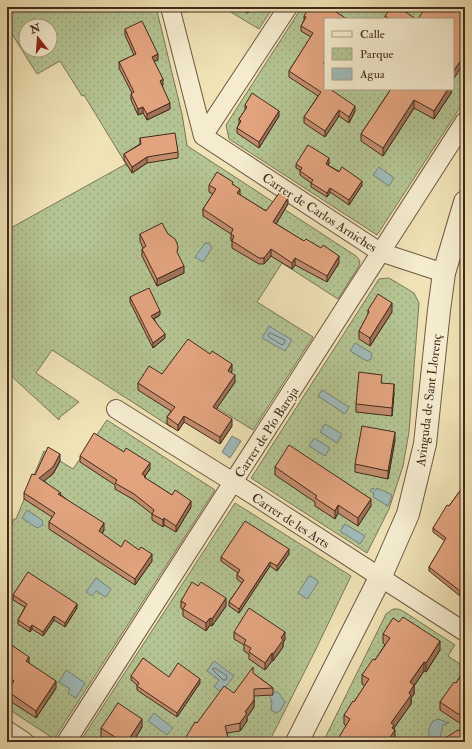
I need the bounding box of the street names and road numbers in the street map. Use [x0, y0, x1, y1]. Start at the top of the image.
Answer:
street label: Carrer de Carlos Arniches [259, 170, 380, 256]
street label: Avinguda de Sant Llorenç [413, 333, 445, 468]
street label: Carrer de Pío Baroja [231, 384, 303, 481]
street label: Carrer de les Arts [248, 490, 333, 552]

